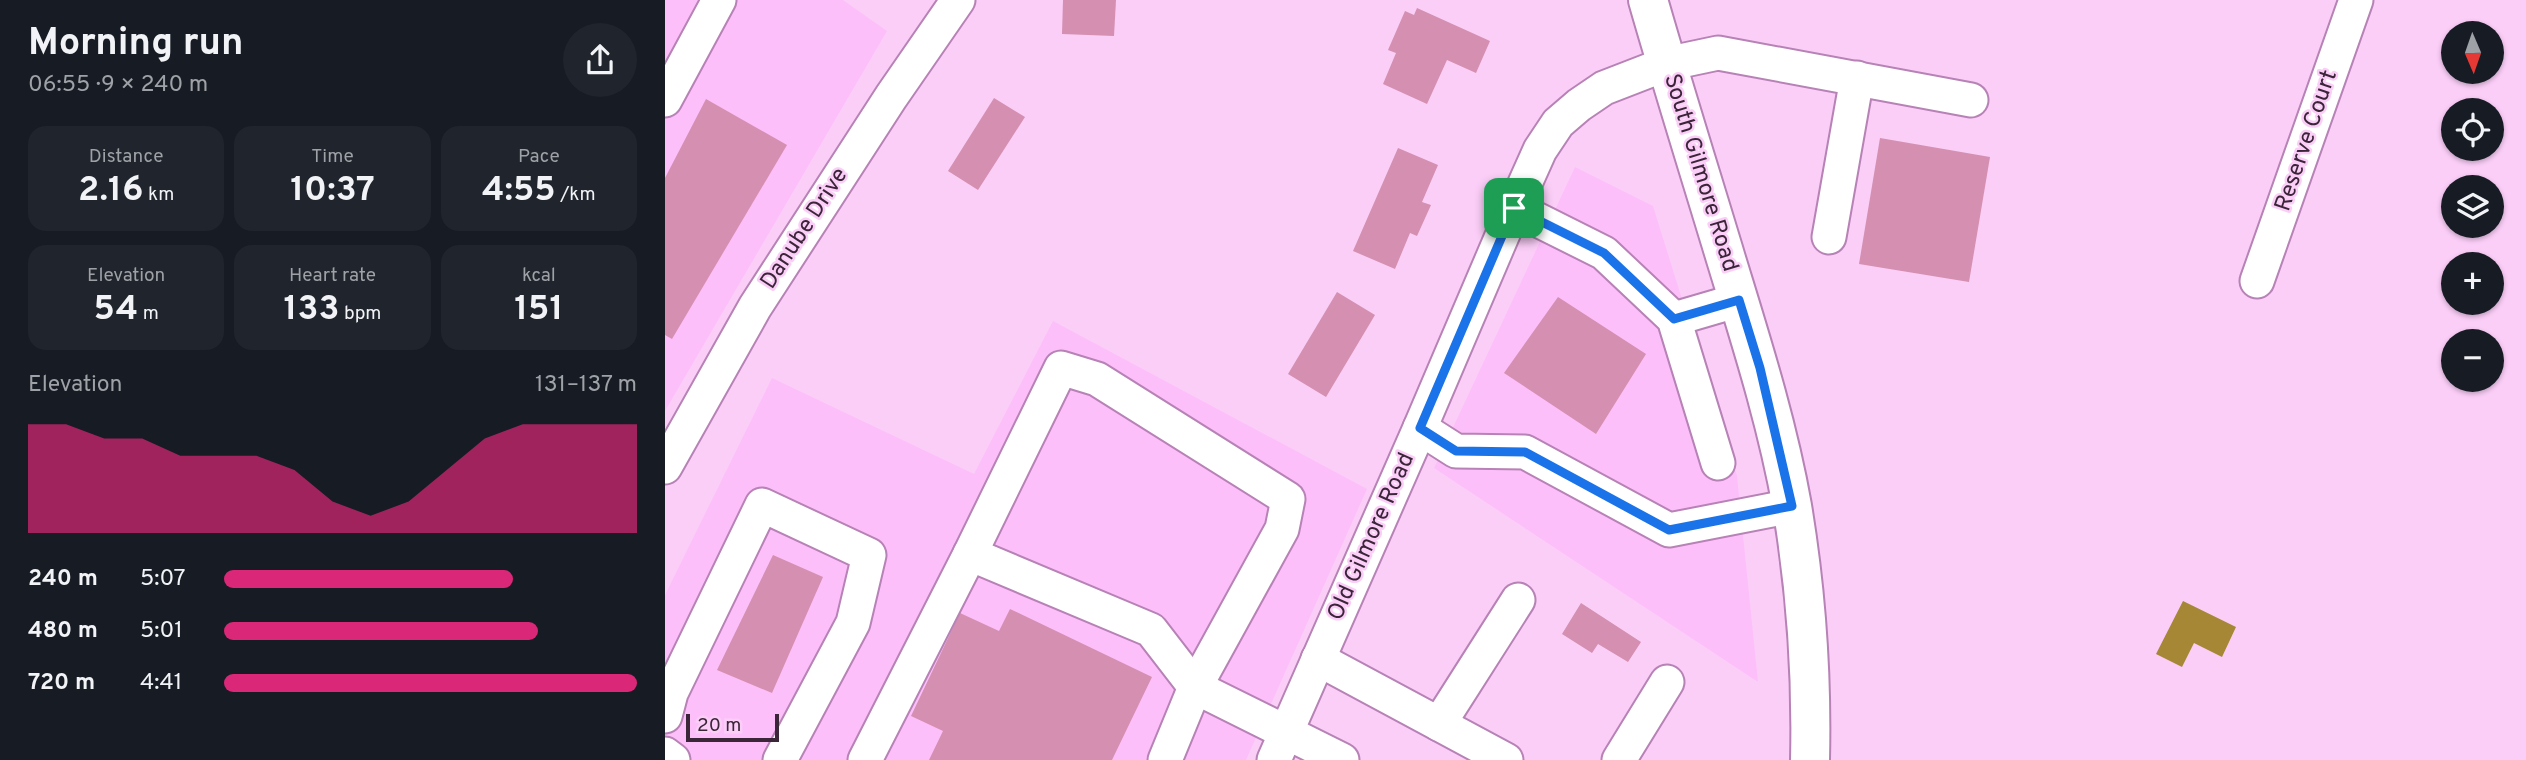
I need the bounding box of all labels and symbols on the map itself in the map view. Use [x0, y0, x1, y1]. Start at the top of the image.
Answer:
north arrow [2441, 21, 2504, 84]
street label: Reserve Court [2269, 67, 2345, 215]
street label: South Gilmore Road [1656, 71, 1744, 275]
street label: Danube Drive [755, 163, 855, 295]
pin [1484, 178, 1544, 238]
street label: Old Gilmore Road [1322, 449, 1422, 625]
scale bar [686, 711, 779, 743]

